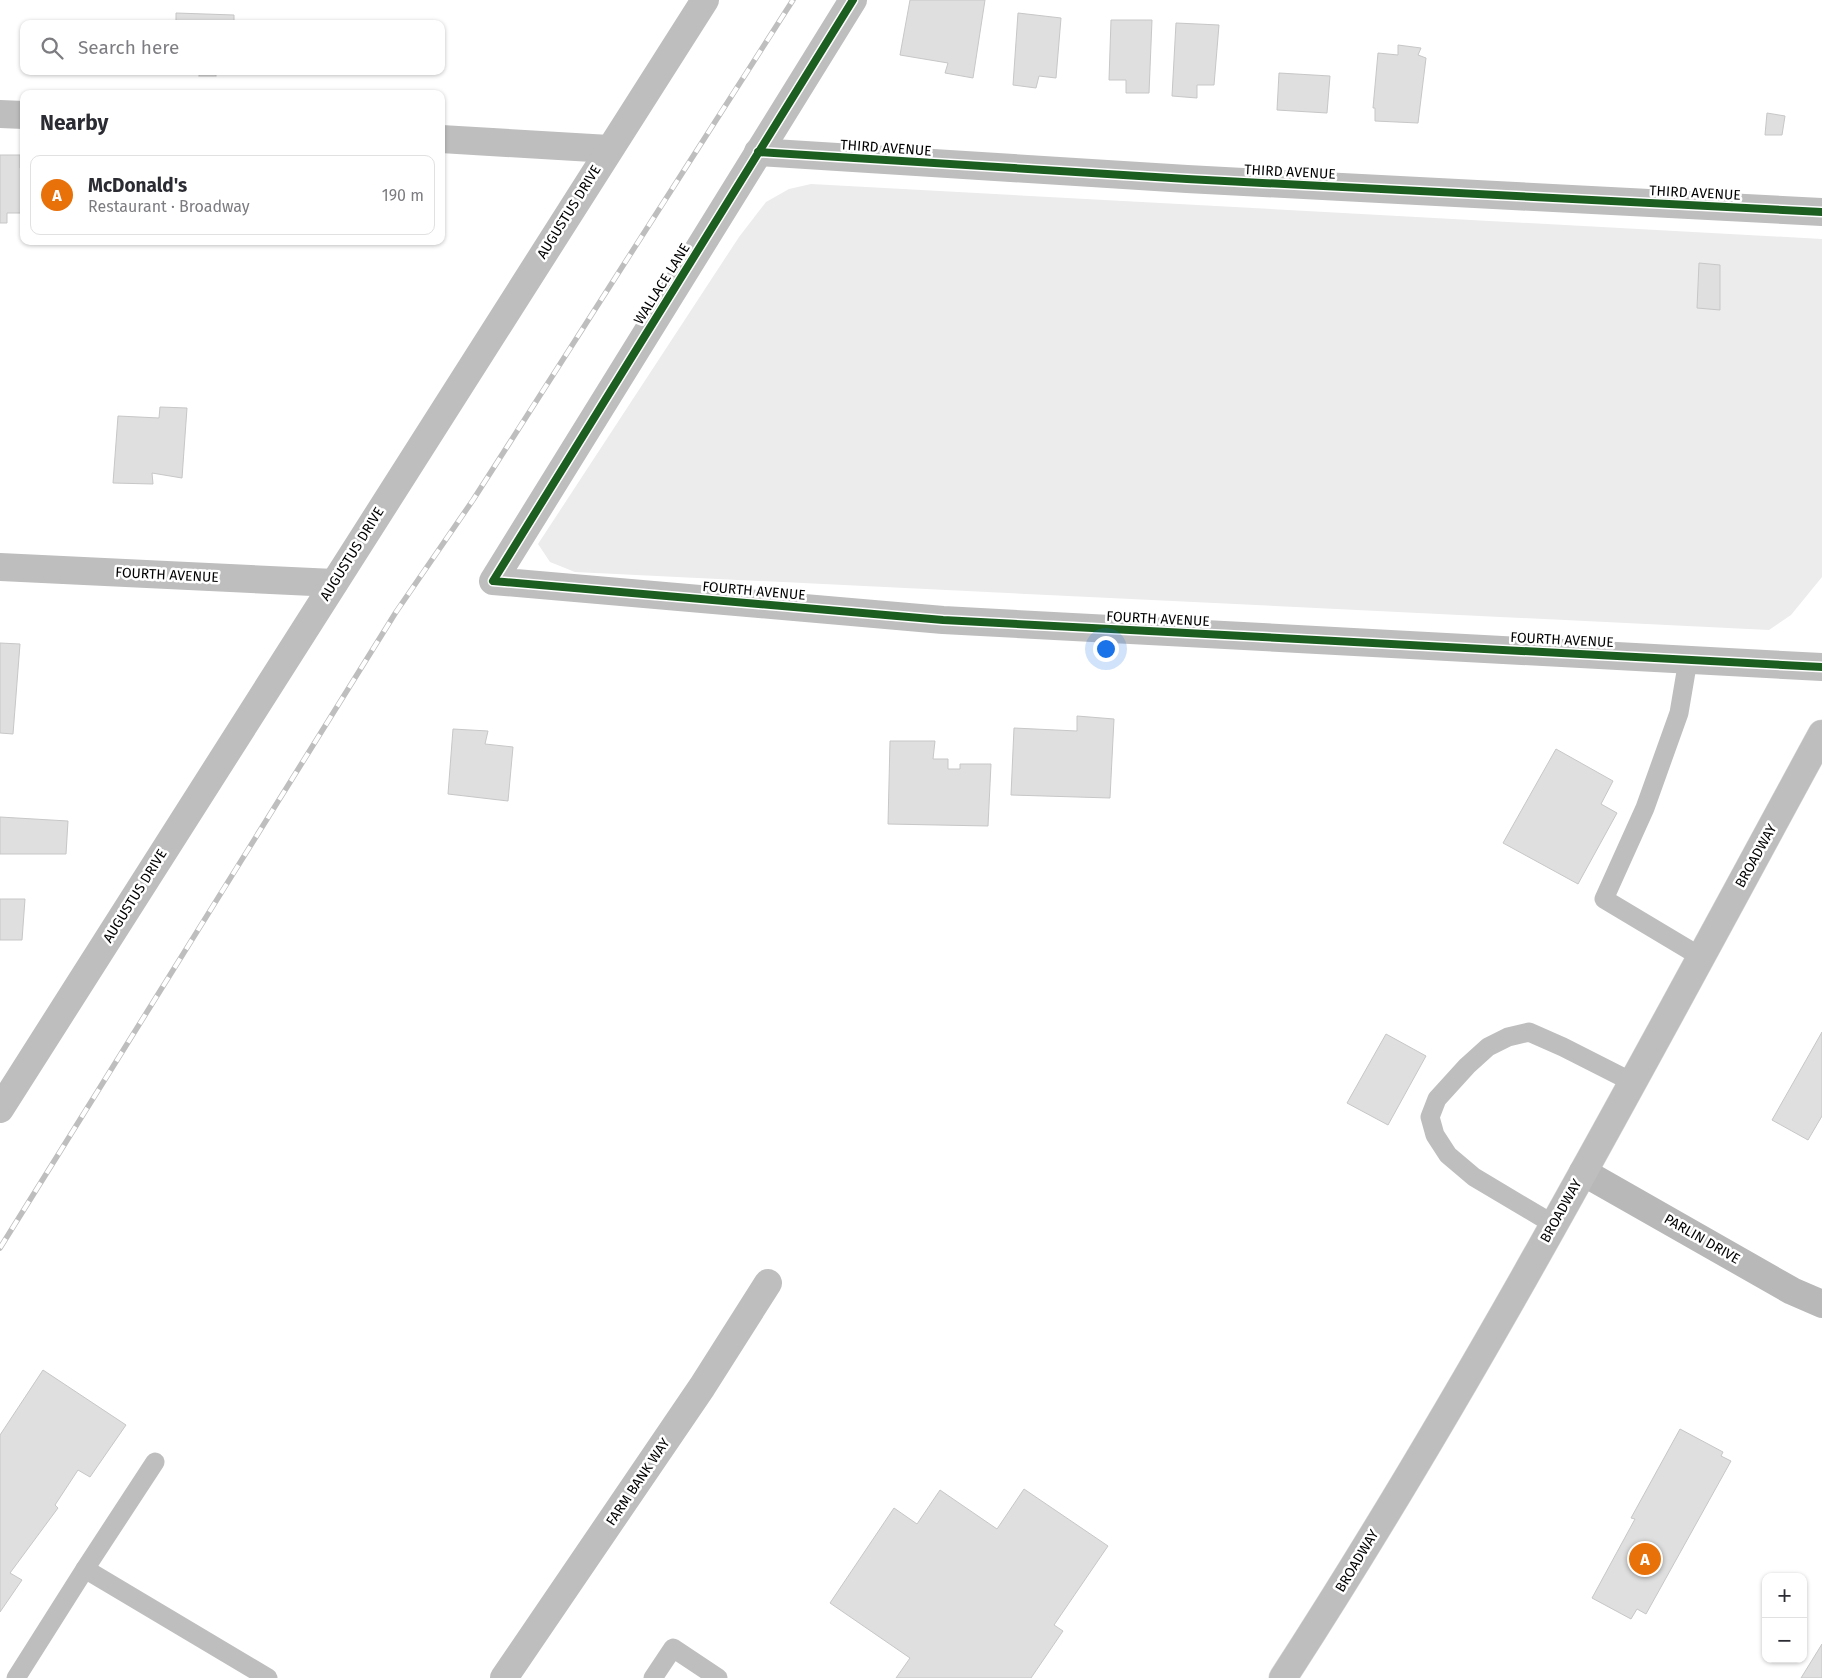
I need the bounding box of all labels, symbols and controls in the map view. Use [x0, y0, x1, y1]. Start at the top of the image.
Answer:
search box [20, 20, 445, 75]
icon: search [38, 34, 66, 62]
text: Search here [78, 36, 179, 59]
text: Nearby [40, 110, 108, 136]
street label: THIRD AVENUE [840, 136, 932, 160]
street label: THIRD AVENUE [1244, 161, 1336, 183]
street label: AUGUSTUS DRIVE [533, 162, 605, 262]
text: McDonald's [88, 174, 187, 197]
street label: THIRD AVENUE [1649, 182, 1741, 204]
text: A [52, 186, 62, 205]
text: 190 m [382, 186, 424, 205]
text: Restaurant · Broadway [88, 197, 250, 216]
street label: WALLACE LANE [630, 240, 694, 328]
street label: AUGUSTUS DRIVE [316, 504, 388, 604]
street label: FOURTH AVENUE [115, 564, 219, 586]
street label: FOURTH AVENUE [702, 578, 806, 604]
street label: FOURTH AVENUE [1106, 608, 1210, 630]
street label: FOURTH AVENUE [1510, 629, 1614, 651]
your location [1093, 636, 1119, 662]
street label: BROADWAY [1732, 821, 1781, 891]
street label: AUGUSTUS DRIVE [99, 846, 171, 946]
street label: BROADWAY [1537, 1176, 1586, 1246]
street label: PARLIN DRIVE [1661, 1210, 1743, 1268]
street label: FARM BANK WAY [602, 1435, 674, 1529]
street label: BROADWAY [1332, 1526, 1382, 1595]
pin: A [1629, 1540, 1661, 1578]
map controls [1762, 1573, 1807, 1663]
button: + [1762, 1573, 1807, 1618]
button: − [1762, 1618, 1807, 1663]

